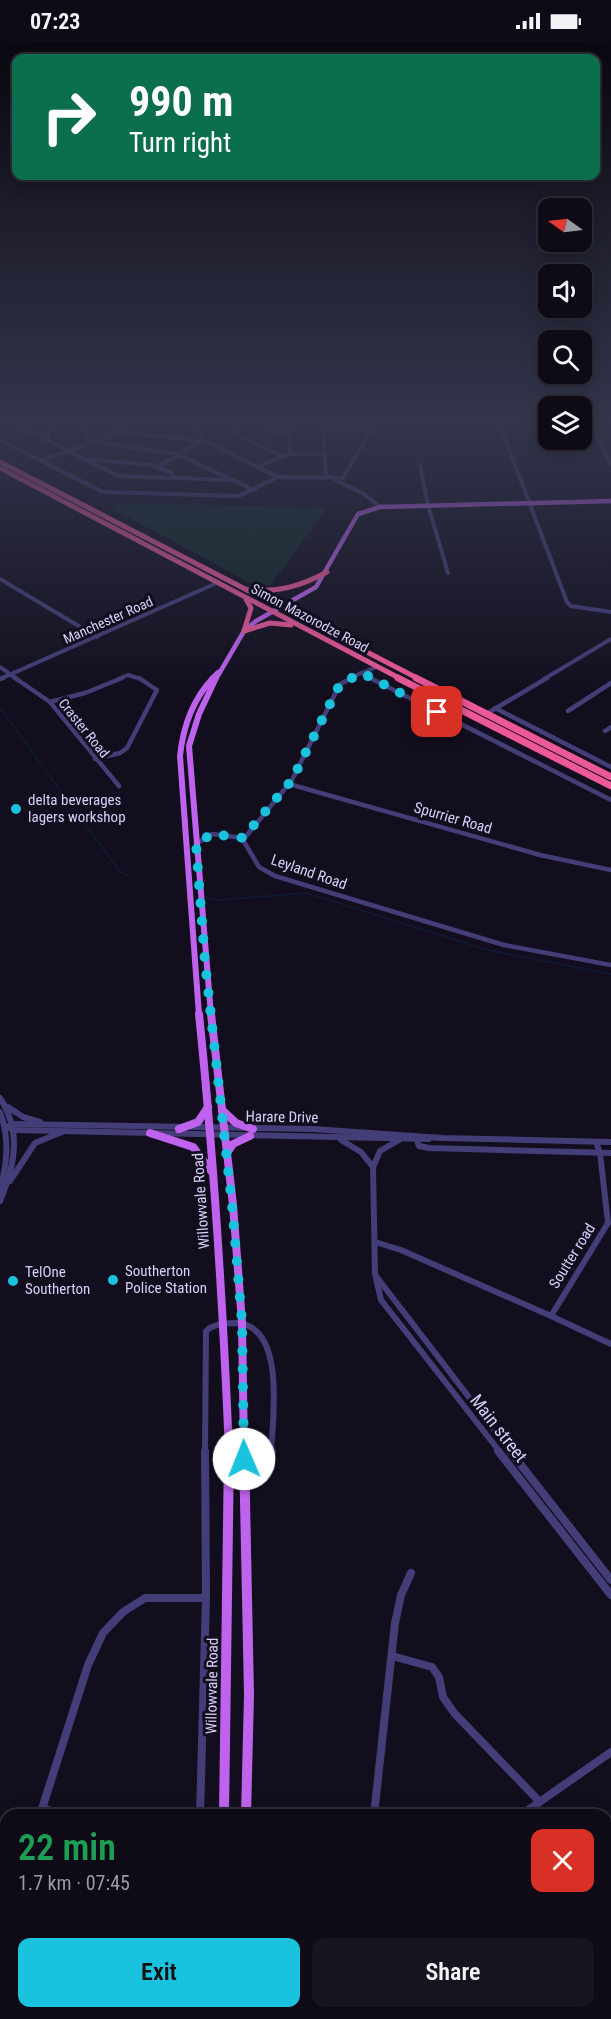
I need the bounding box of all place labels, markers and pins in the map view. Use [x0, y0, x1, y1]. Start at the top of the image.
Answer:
pin [411, 686, 462, 737]
place label: delta beverages lagers workshop [28, 791, 126, 826]
marker: delta beverages lagers workshop [9, 802, 23, 816]
place label: Southerton Police Station [125, 1262, 207, 1297]
place label: TelOne Southerton [25, 1263, 90, 1298]
marker: Southerton Police Station [106, 1273, 120, 1287]
marker: TelOne Southerton [6, 1274, 20, 1288]

